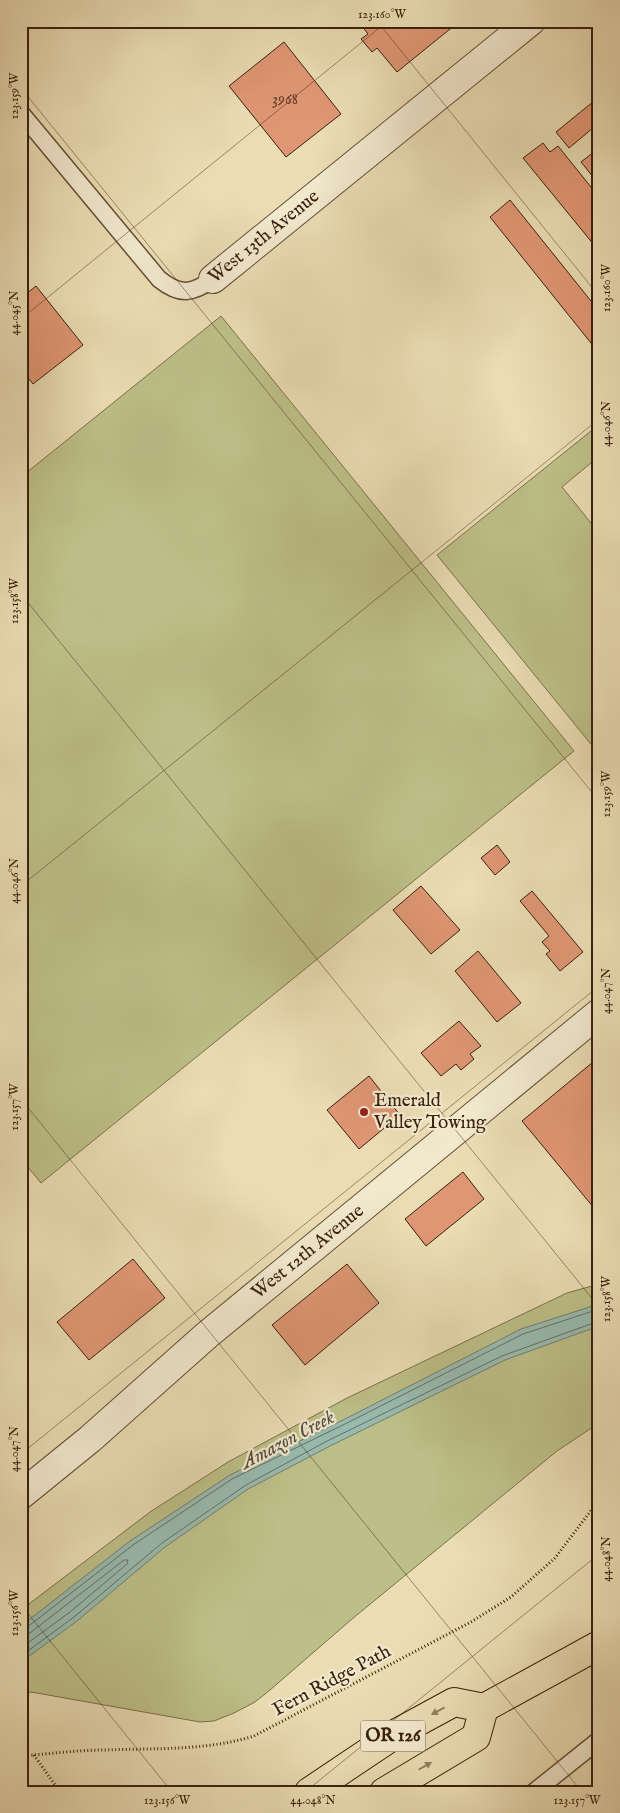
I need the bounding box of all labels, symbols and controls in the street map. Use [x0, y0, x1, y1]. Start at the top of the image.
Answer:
text: 123.160°W [358, 7, 406, 22]
text: 123.159°W [7, 72, 22, 119]
house number: 3968 [272, 90, 298, 110]
street label: West 13th Avenue [204, 185, 325, 289]
text: 123.160°W [599, 264, 614, 312]
text: 44.045°N [7, 290, 22, 335]
text: 44.046°N [599, 401, 614, 447]
text: 123.158°W [7, 577, 22, 624]
text: 123.159°W [599, 770, 614, 817]
text: 44.046°N [7, 858, 22, 904]
text: 44.047°N [599, 967, 614, 1014]
text: 123.157°W [7, 1083, 22, 1130]
place label: Emerald Valley Towing [373, 1089, 487, 1135]
marker: Emerald Valley Towing [358, 1106, 370, 1118]
street label: West 12th Avenue [247, 1199, 369, 1305]
text: 123.158°W [599, 1275, 614, 1322]
water label: Amazon Creek [235, 1405, 339, 1476]
text: 44.047°N [7, 1425, 22, 1472]
text: 44.048°N [599, 1536, 614, 1582]
text: 123.156°W [7, 1589, 22, 1636]
street label: Fern Ridge Path [269, 1640, 395, 1722]
one-way arrow [431, 1706, 445, 1715]
road number: OR 126 [360, 1720, 426, 1752]
one-way arrow [419, 1761, 432, 1770]
text: 123.156°W [144, 1793, 191, 1808]
text: 44.048°N [290, 1793, 336, 1808]
text: 123.157°W [554, 1793, 601, 1808]

